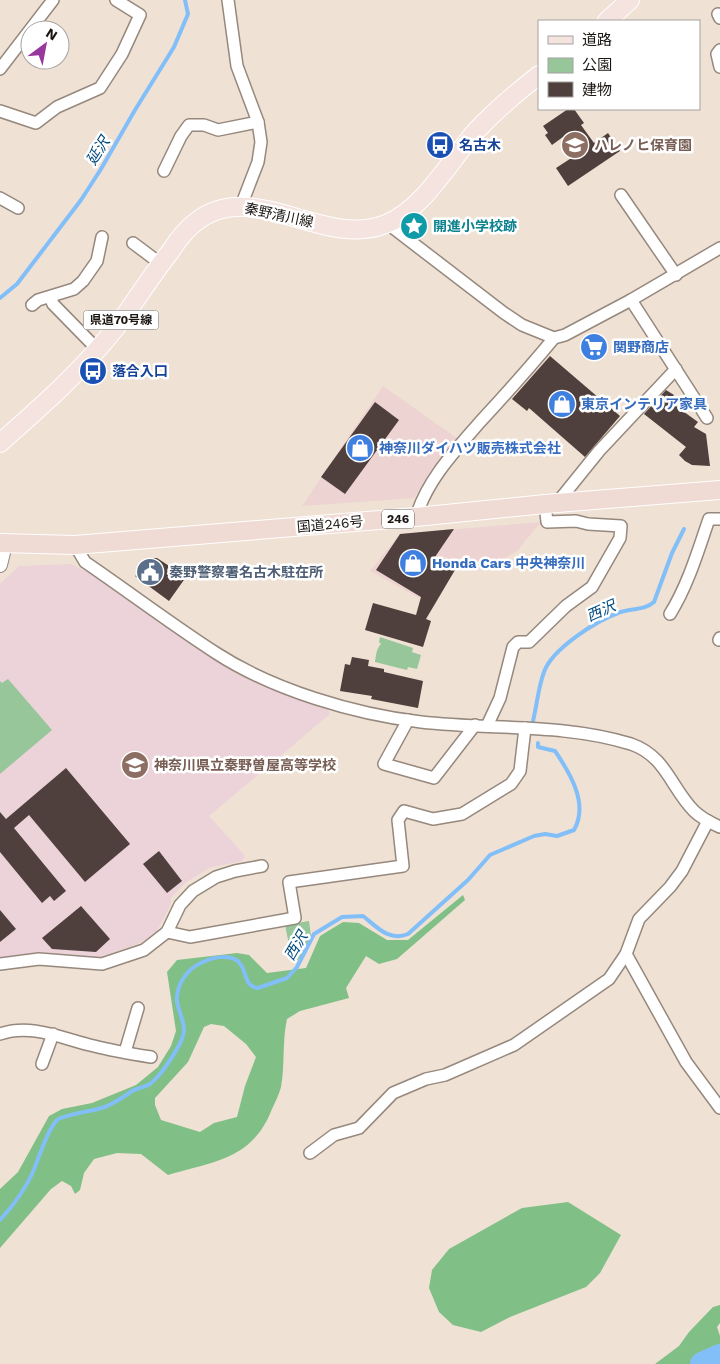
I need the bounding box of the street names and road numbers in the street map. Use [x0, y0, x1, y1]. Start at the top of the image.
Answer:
street label: 秦野清川線 [243, 200, 315, 230]
road number: 県道70号線 [84, 310, 158, 330]
road number: 246 [382, 509, 414, 528]
street label: 国道246号 [296, 513, 364, 535]

